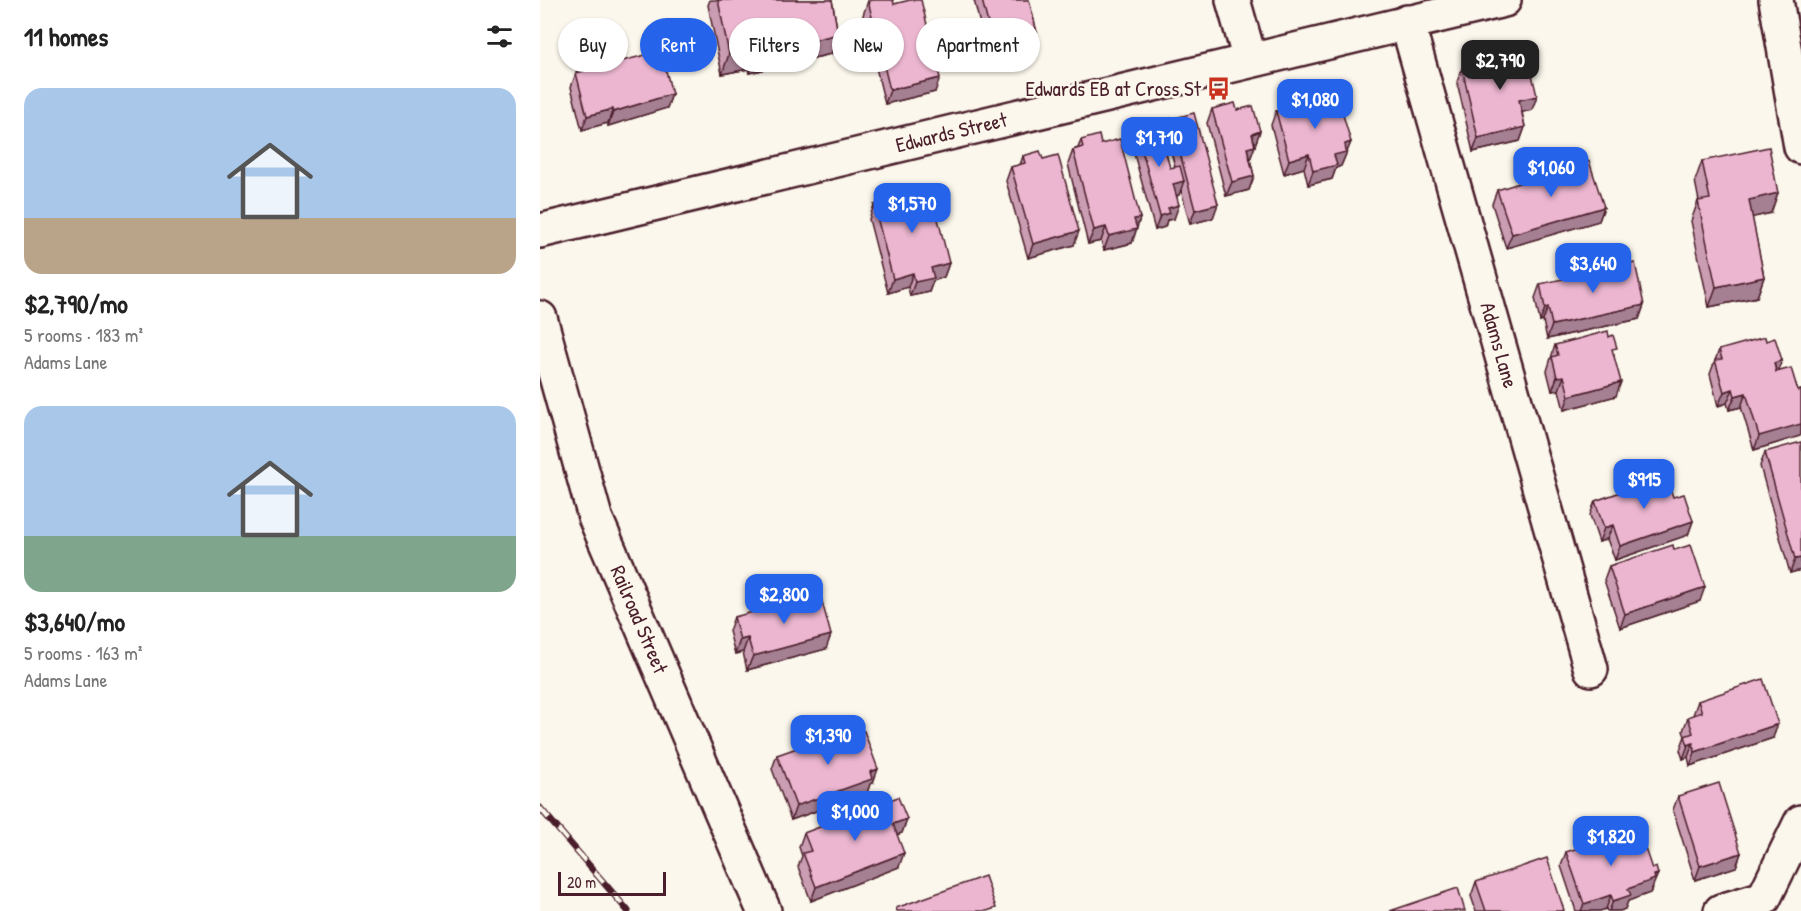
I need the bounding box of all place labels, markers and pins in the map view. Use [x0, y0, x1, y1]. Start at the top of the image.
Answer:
pin: $2,790 [1451, 40, 1549, 91]
place label: Edwards EB at Cross St [1025, 74, 1202, 103]
bus stop icon: Edwards EB at Cross St [1206, 76, 1232, 102]
pin: $1,080 [1266, 79, 1364, 130]
pin: $1,710 [1110, 117, 1208, 168]
pin: $1,060 [1502, 147, 1600, 198]
pin: $1,570 [863, 183, 961, 234]
pin: $3,640 [1544, 243, 1642, 294]
pin: $915 [1608, 459, 1680, 510]
pin: $2,800 [735, 574, 833, 625]
pin: $1,390 [779, 715, 877, 766]
pin: $1,000 [806, 791, 904, 842]
pin: $1,820 [1562, 816, 1660, 867]

